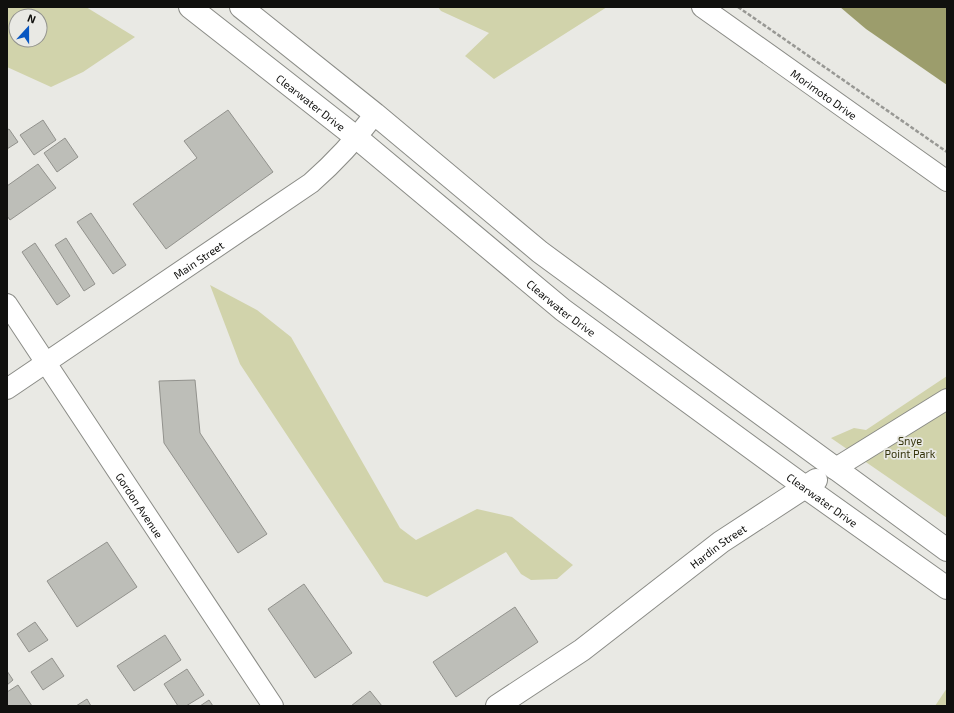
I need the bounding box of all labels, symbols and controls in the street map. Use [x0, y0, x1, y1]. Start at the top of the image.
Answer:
north arrow [8, 8, 48, 48]
text: N [26, 11, 38, 26]
street label: Morimoto Drive [789, 66, 860, 122]
street label: Clearwater Drive [274, 71, 348, 133]
street label: Main Street [171, 238, 226, 281]
street label: Clearwater Drive [525, 276, 599, 339]
park label: Snye Point Park [885, 434, 936, 460]
street label: Gordon Avenue [114, 470, 166, 540]
street label: Clearwater Drive [785, 470, 861, 529]
street label: Hardin Street [687, 521, 748, 570]

